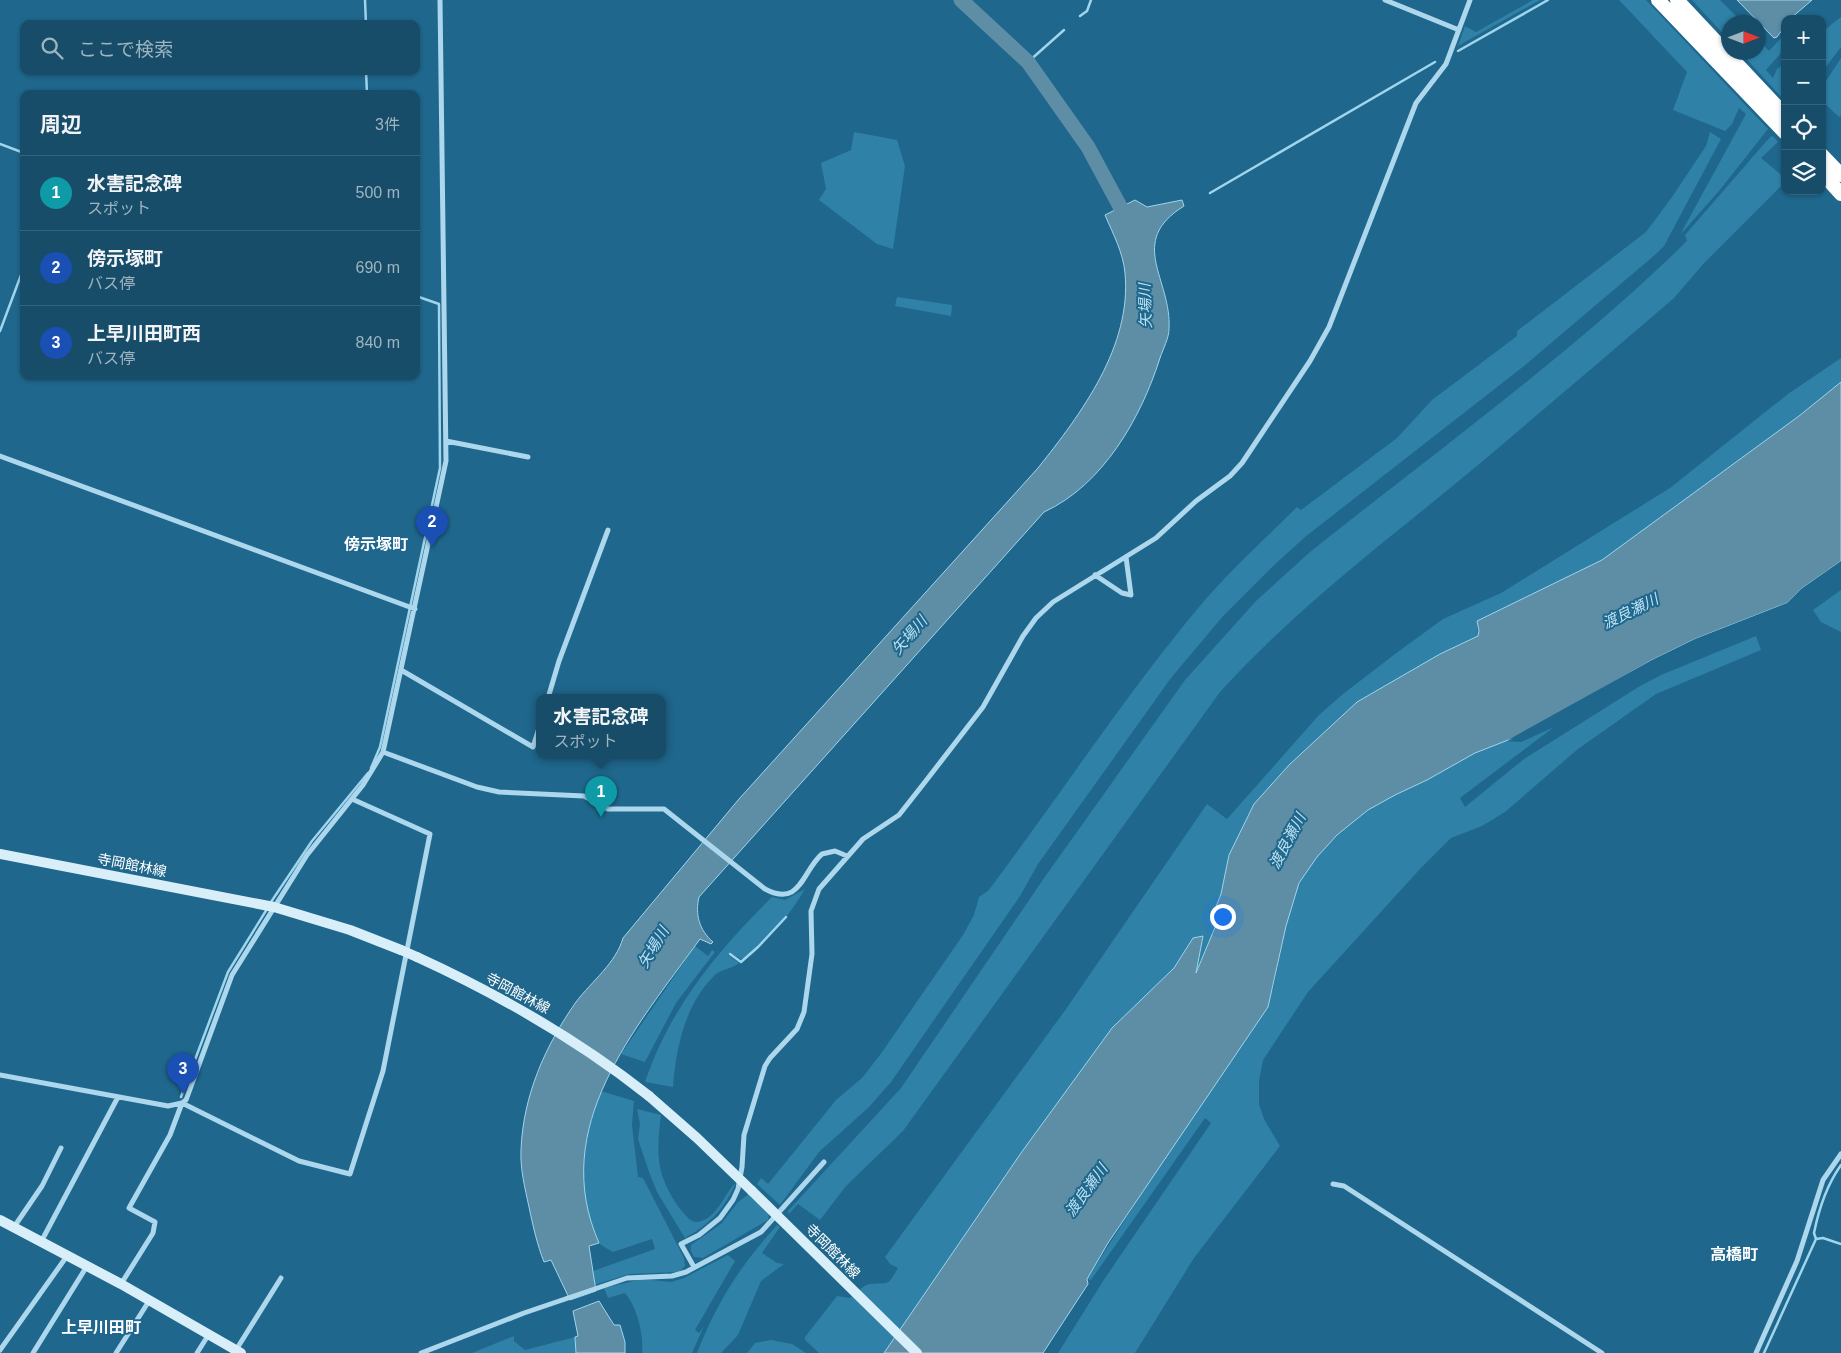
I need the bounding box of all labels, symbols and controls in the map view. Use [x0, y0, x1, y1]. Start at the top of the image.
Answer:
north arrow [1721, 15, 1766, 60]
map controls [1781, 15, 1826, 195]
button: + [1781, 15, 1826, 60]
search box [20, 20, 420, 75]
icon: search [38, 34, 66, 62]
text: ここで検索 [78, 39, 173, 60]
button: − [1781, 60, 1826, 105]
button: locate [1781, 105, 1826, 150]
text: 周辺 [40, 113, 82, 136]
text: 3件 [375, 116, 400, 133]
button: layers [1781, 150, 1826, 195]
text: 水害記念碑 [87, 173, 182, 194]
text: 1 [52, 184, 60, 201]
text: 500 m [356, 184, 400, 201]
text: スポット [87, 200, 151, 217]
text: 傍示塚町 [87, 248, 163, 269]
text: 2 [52, 259, 60, 276]
text: 690 m [356, 259, 400, 276]
text: バス停 [87, 275, 135, 292]
water label: 矢場川 [1136, 281, 1154, 329]
text: 上早川田町西 [87, 323, 201, 344]
text: 3 [52, 334, 60, 351]
text: 840 m [356, 334, 400, 351]
text: バス停 [87, 350, 135, 367]
pin: 2 [416, 506, 448, 547]
district label: 傍示塚町 [344, 536, 408, 553]
water label: 渡良瀬川 [1599, 589, 1662, 632]
water label: 矢場川 [888, 611, 931, 658]
popup [536, 694, 666, 759]
text: 水害記念碑 [553, 706, 649, 727]
text: スポット [553, 733, 618, 750]
pin: 1 [585, 776, 617, 817]
water label: 渡良瀬川 [1265, 809, 1310, 871]
street label: 寺岡館林線 [96, 850, 168, 880]
your location [1210, 904, 1236, 930]
water label: 矢場川 [634, 922, 673, 971]
street label: 寺岡館林線 [483, 970, 553, 1016]
pin: 3 [167, 1053, 199, 1094]
water label: 渡良瀬川 [1061, 1159, 1112, 1219]
street label: 寺岡館林線 [803, 1221, 863, 1281]
district label: 高橋町 [1710, 1246, 1758, 1263]
district label: 上早川田町 [61, 1319, 141, 1336]

